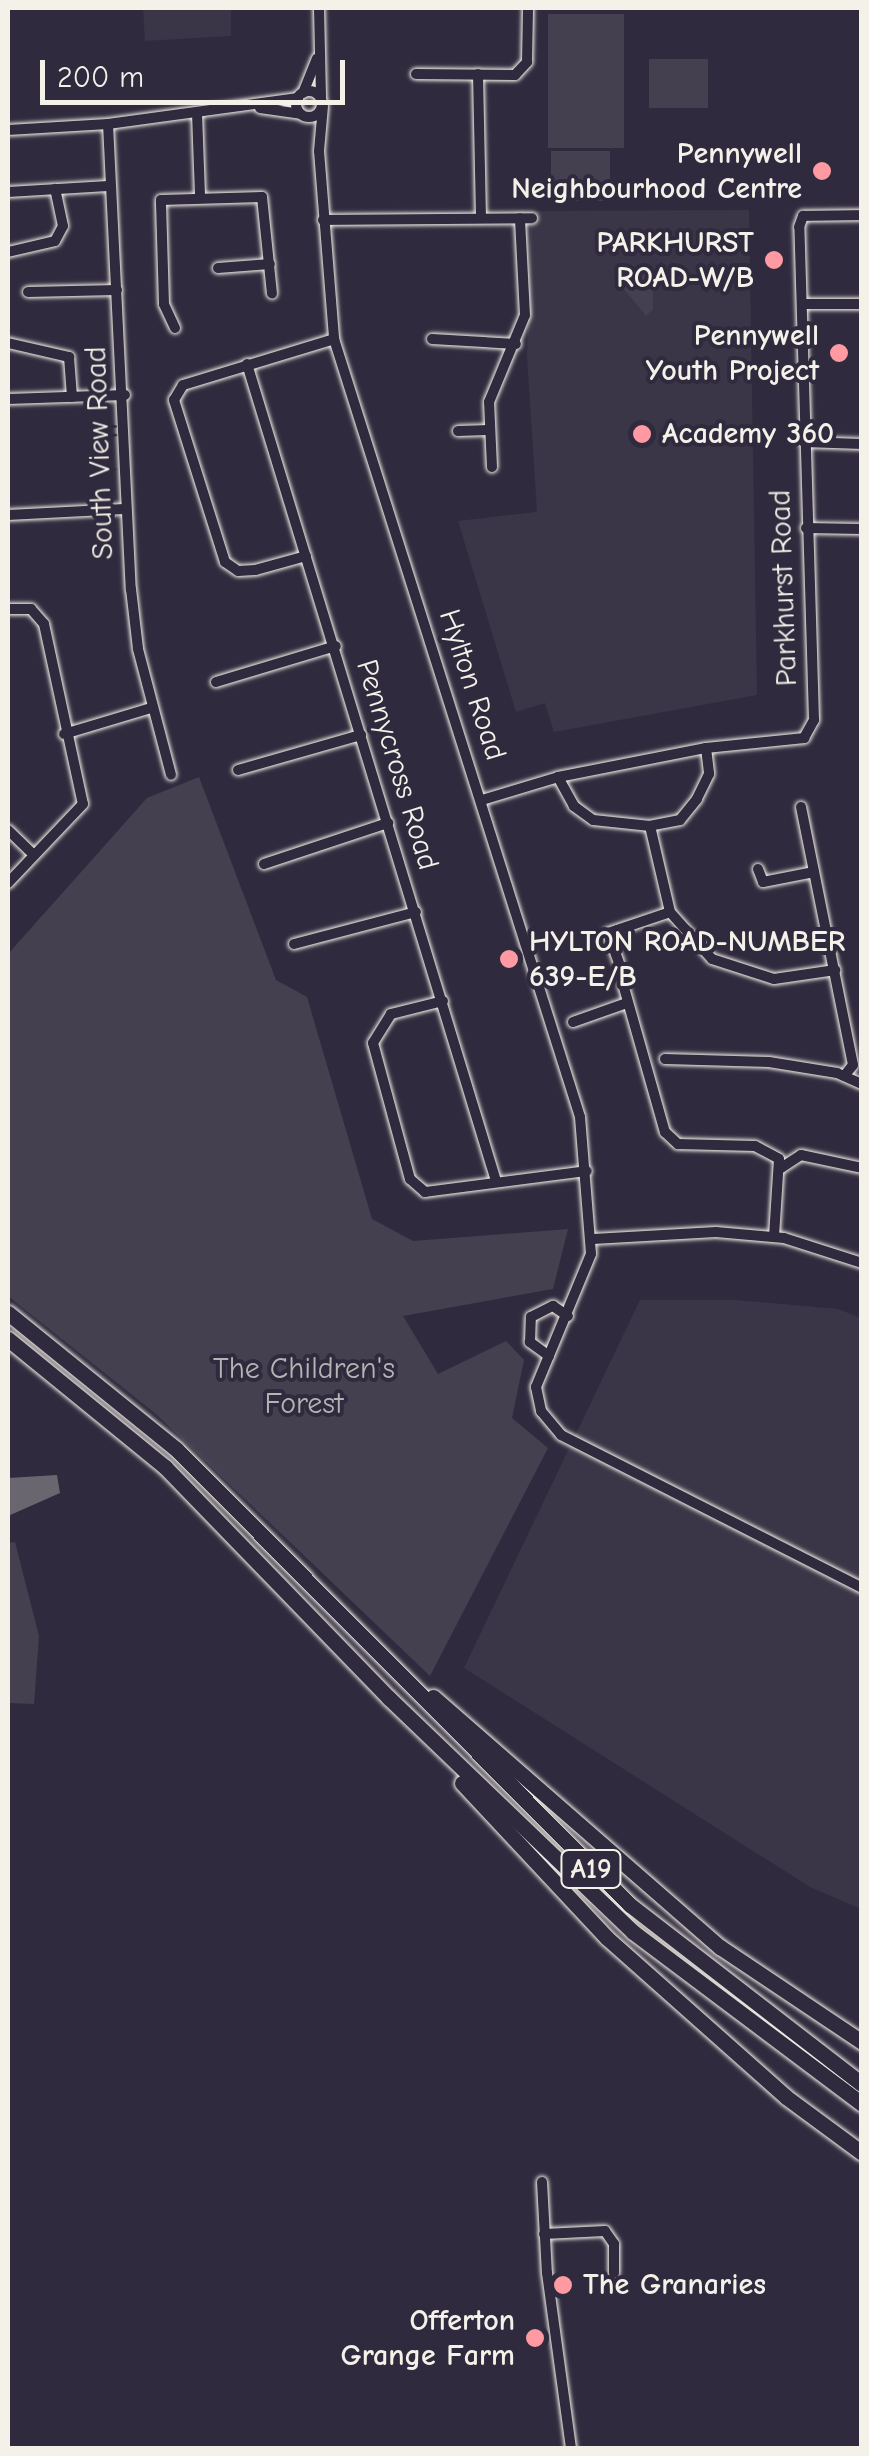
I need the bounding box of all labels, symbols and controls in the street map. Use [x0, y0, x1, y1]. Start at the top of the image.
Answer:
scale bar [45, 40, 350, 102]
text: 200 m [57, 60, 144, 95]
place label: Pennywell Neighbourhood Centre [511, 136, 802, 206]
marker: Pennywell Neighbourhood Centre [811, 160, 833, 182]
place label: PARKHURST ROAD-W/B [597, 225, 754, 296]
marker: PARKHURST ROAD-W/B [763, 249, 785, 271]
place label: Pennywell Youth Project [646, 318, 819, 388]
marker: Pennywell Youth Project [828, 342, 850, 364]
street label: South View Road [78, 346, 122, 560]
place label: Academy 360 [662, 416, 834, 452]
marker: Academy 360 [631, 423, 653, 445]
street label: Parkhurst Road [763, 489, 805, 687]
street label: Hylton Road [431, 605, 513, 765]
street label: Pennycross Road [348, 656, 446, 874]
place label: HYLTON ROAD-NUMBER 639-E/B [529, 924, 845, 994]
marker: HYLTON ROAD-NUMBER 639-E/B [498, 948, 520, 970]
park label: The Children's Forest [213, 1351, 395, 1422]
road number: A19 [558, 1846, 624, 1892]
place label: The Granaries [583, 2267, 766, 2303]
marker: The Granaries [552, 2274, 574, 2296]
place label: Offerton Grange Farm [341, 2303, 515, 2374]
marker: Offerton Grange Farm [524, 2327, 546, 2349]

